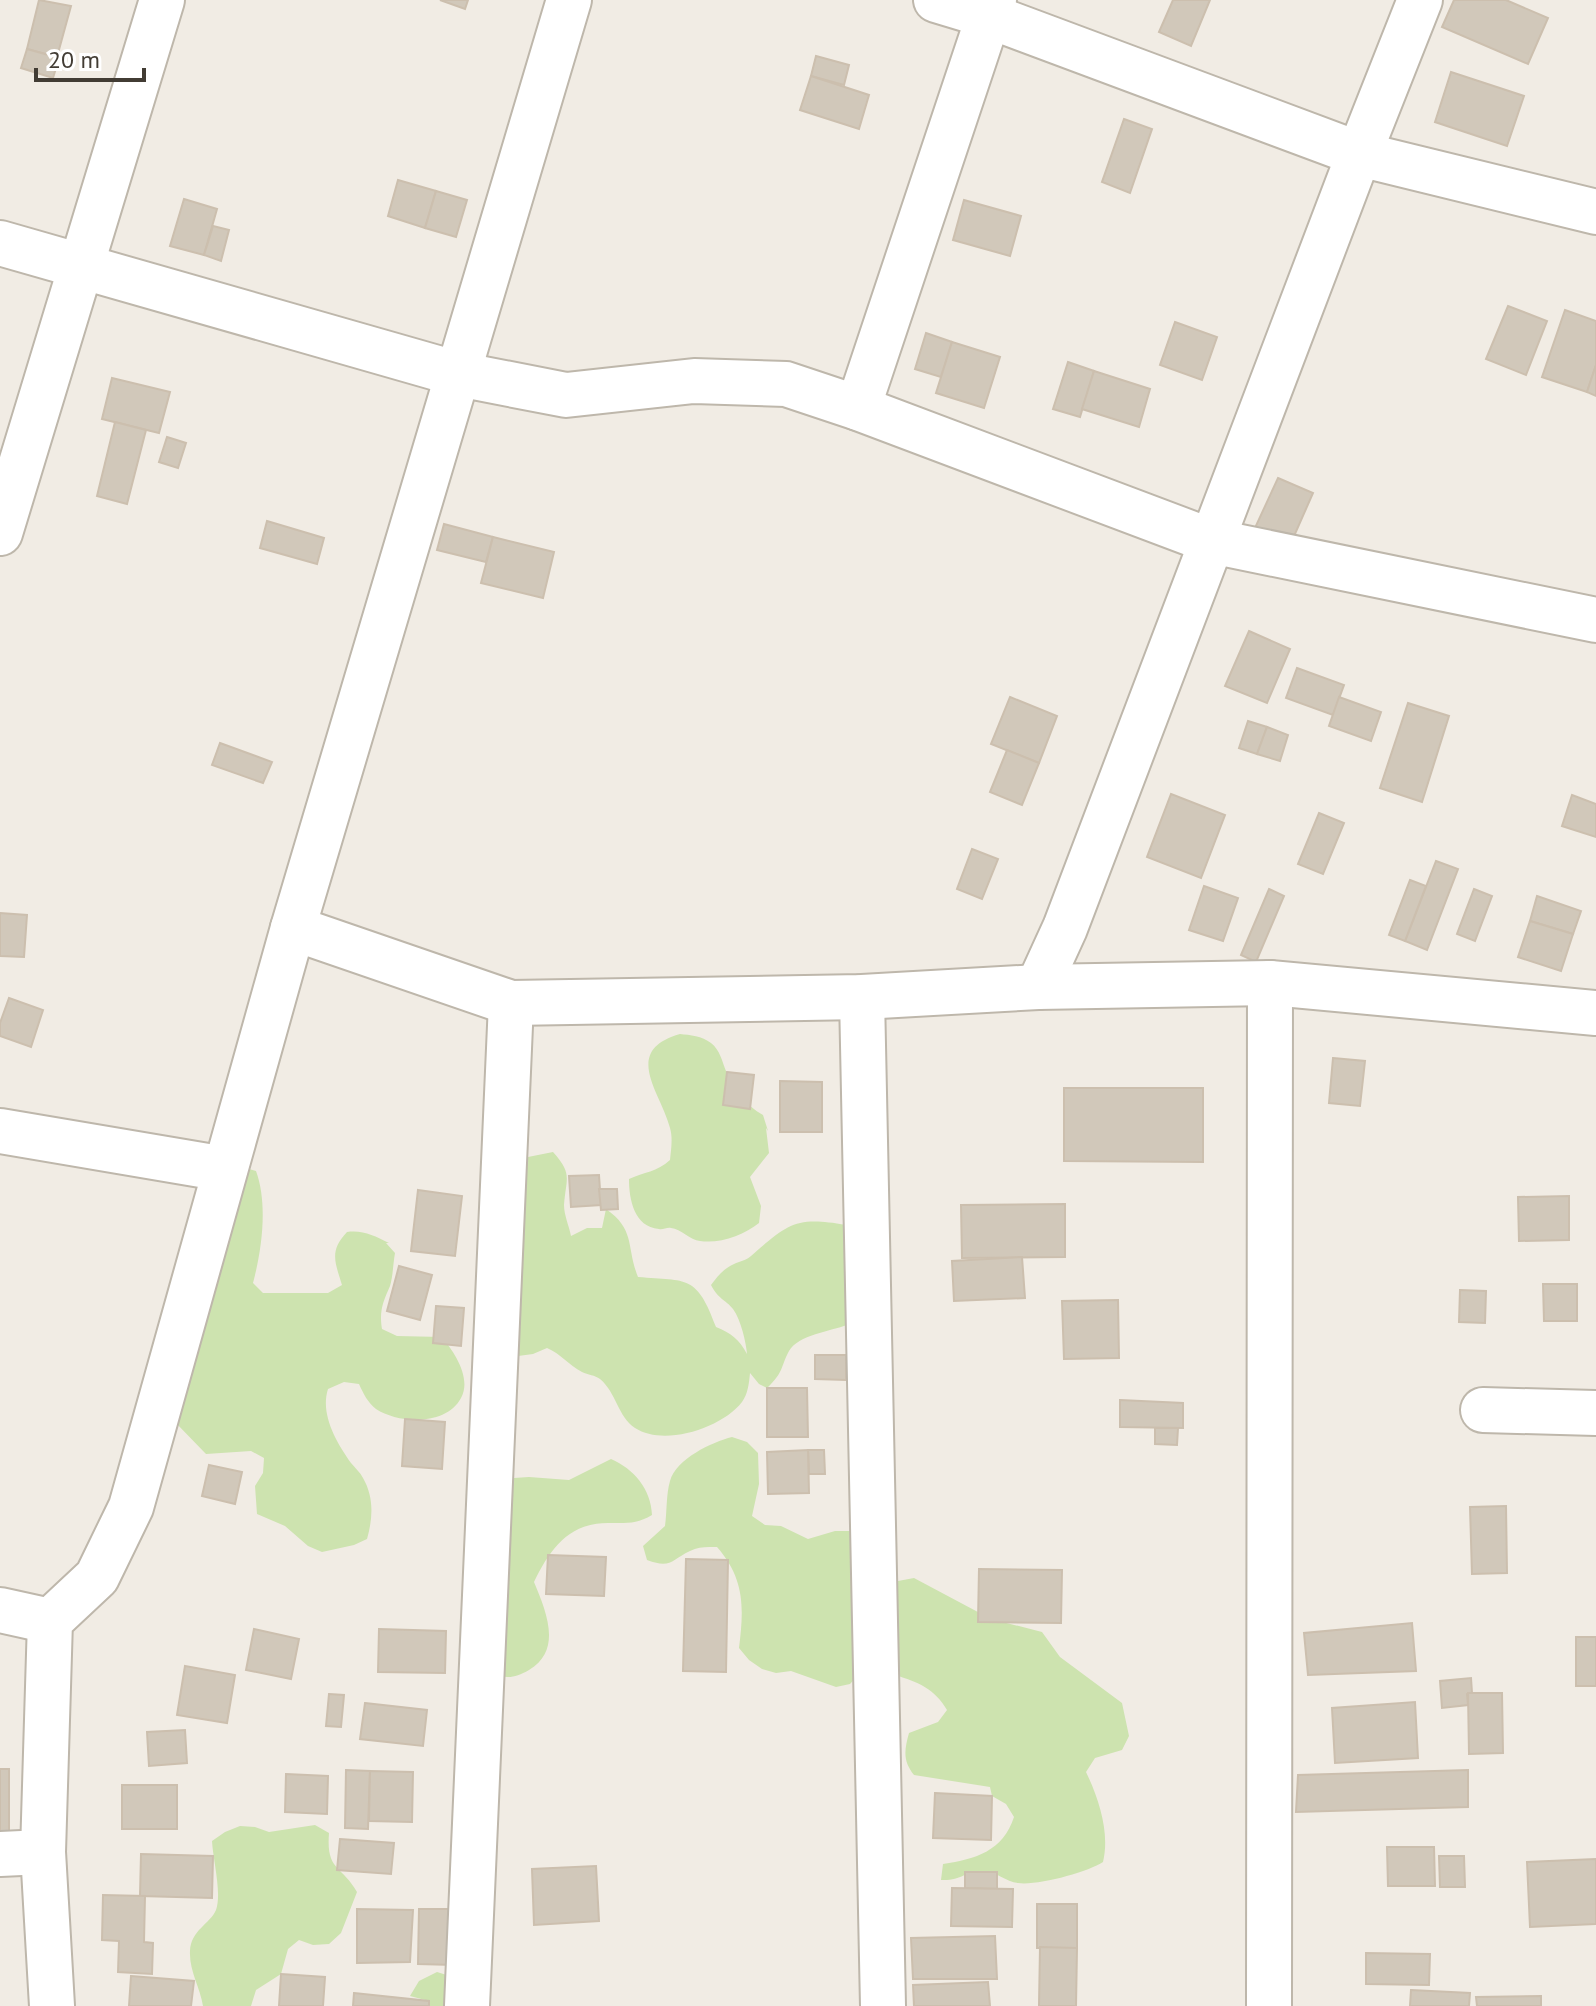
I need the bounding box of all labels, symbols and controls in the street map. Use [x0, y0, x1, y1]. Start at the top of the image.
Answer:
scale bar [36, 32, 144, 82]
text: 20 m [48, 44, 100, 75]

